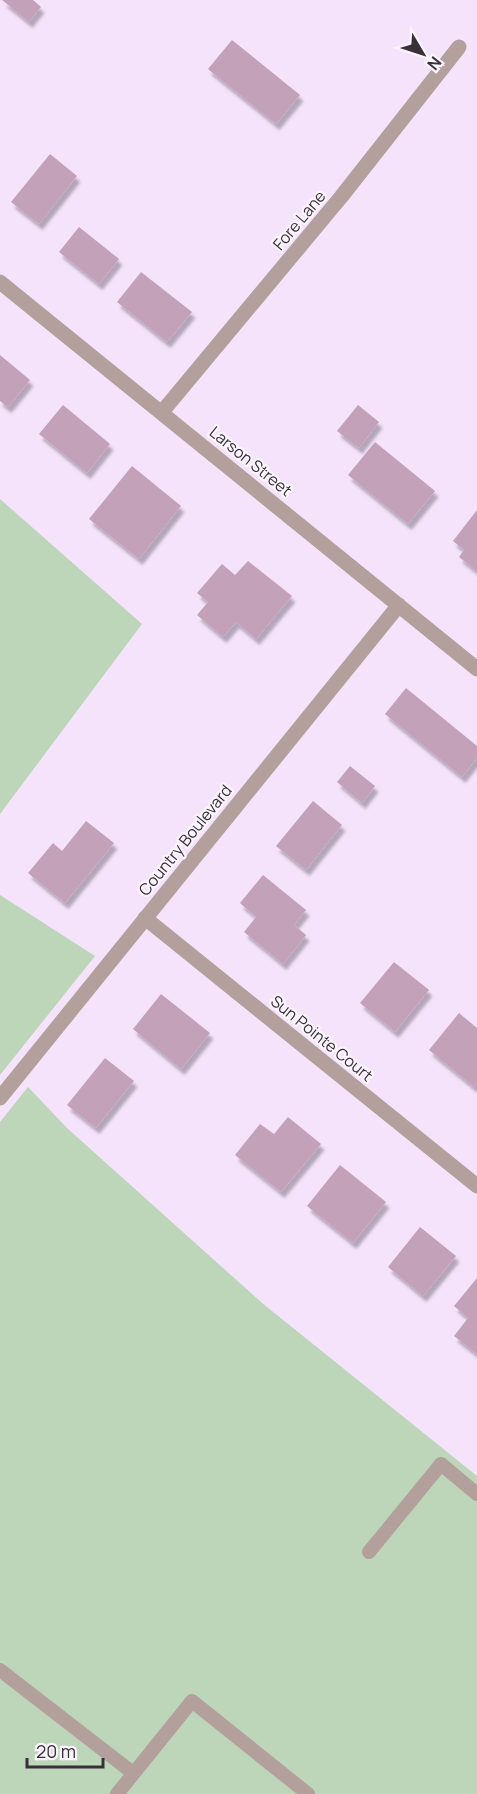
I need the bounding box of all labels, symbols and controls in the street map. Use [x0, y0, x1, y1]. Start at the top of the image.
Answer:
north arrow [393, 24, 453, 84]
text: N [422, 52, 447, 75]
street label: Fore Lane [268, 186, 330, 254]
street label: Larson Street [205, 421, 297, 501]
street label: Country Boulevard [133, 780, 237, 900]
street label: Sun Pointe Court [266, 990, 378, 1086]
scale bar [27, 1731, 104, 1769]
text: 20 m [36, 1739, 76, 1763]

